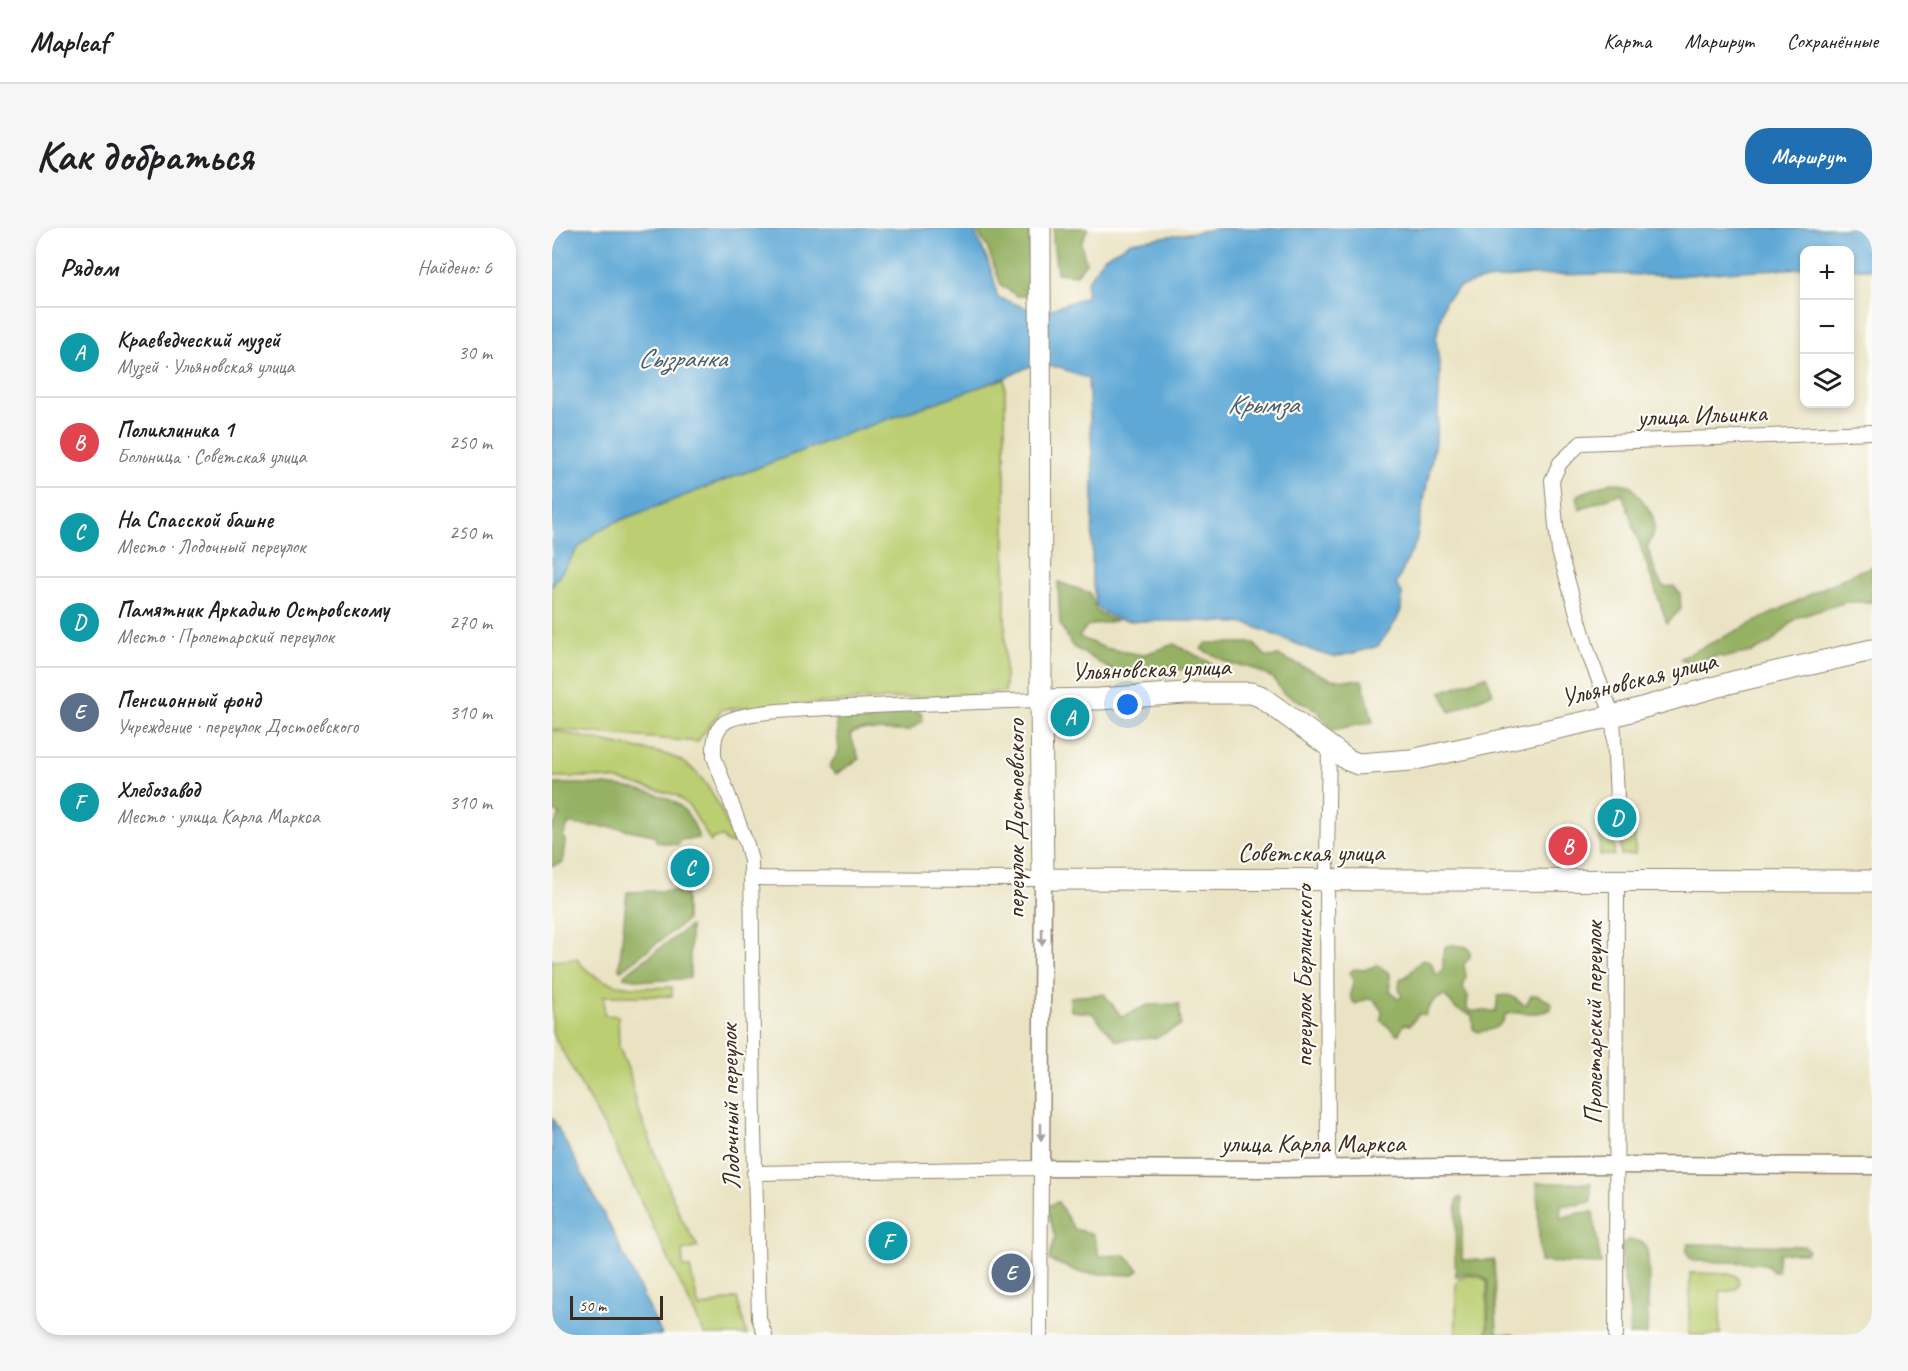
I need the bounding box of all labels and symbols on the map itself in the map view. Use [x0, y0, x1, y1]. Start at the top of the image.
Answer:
water label: Сызранка [638, 341, 728, 376]
water label: Крымза [1227, 387, 1301, 421]
street label: улица Ильинка [1635, 396, 1769, 434]
street label: Ульяновская улица [1558, 643, 1722, 714]
street label: Ульяновская улица [1071, 650, 1233, 688]
your location [1113, 690, 1142, 719]
pin: A [1050, 694, 1090, 740]
street label: переулок Достоевского [999, 717, 1032, 919]
pin: D [1598, 796, 1636, 840]
pin: B [1548, 824, 1588, 868]
street label: Советская улица [1238, 836, 1386, 869]
pin: C [670, 846, 710, 890]
street label: переулок Берлинского [1287, 882, 1320, 1067]
street label: Пролетарский переулок [1577, 919, 1610, 1124]
one-way arrow [1038, 928, 1047, 947]
street label: Лодочный переулок [712, 1021, 748, 1190]
one-way arrow [1036, 1123, 1046, 1142]
street label: улица Карла Маркса [1219, 1127, 1407, 1160]
pin: F [868, 1218, 908, 1264]
pin: E [992, 1250, 1030, 1296]
scale bar [570, 1293, 663, 1320]

